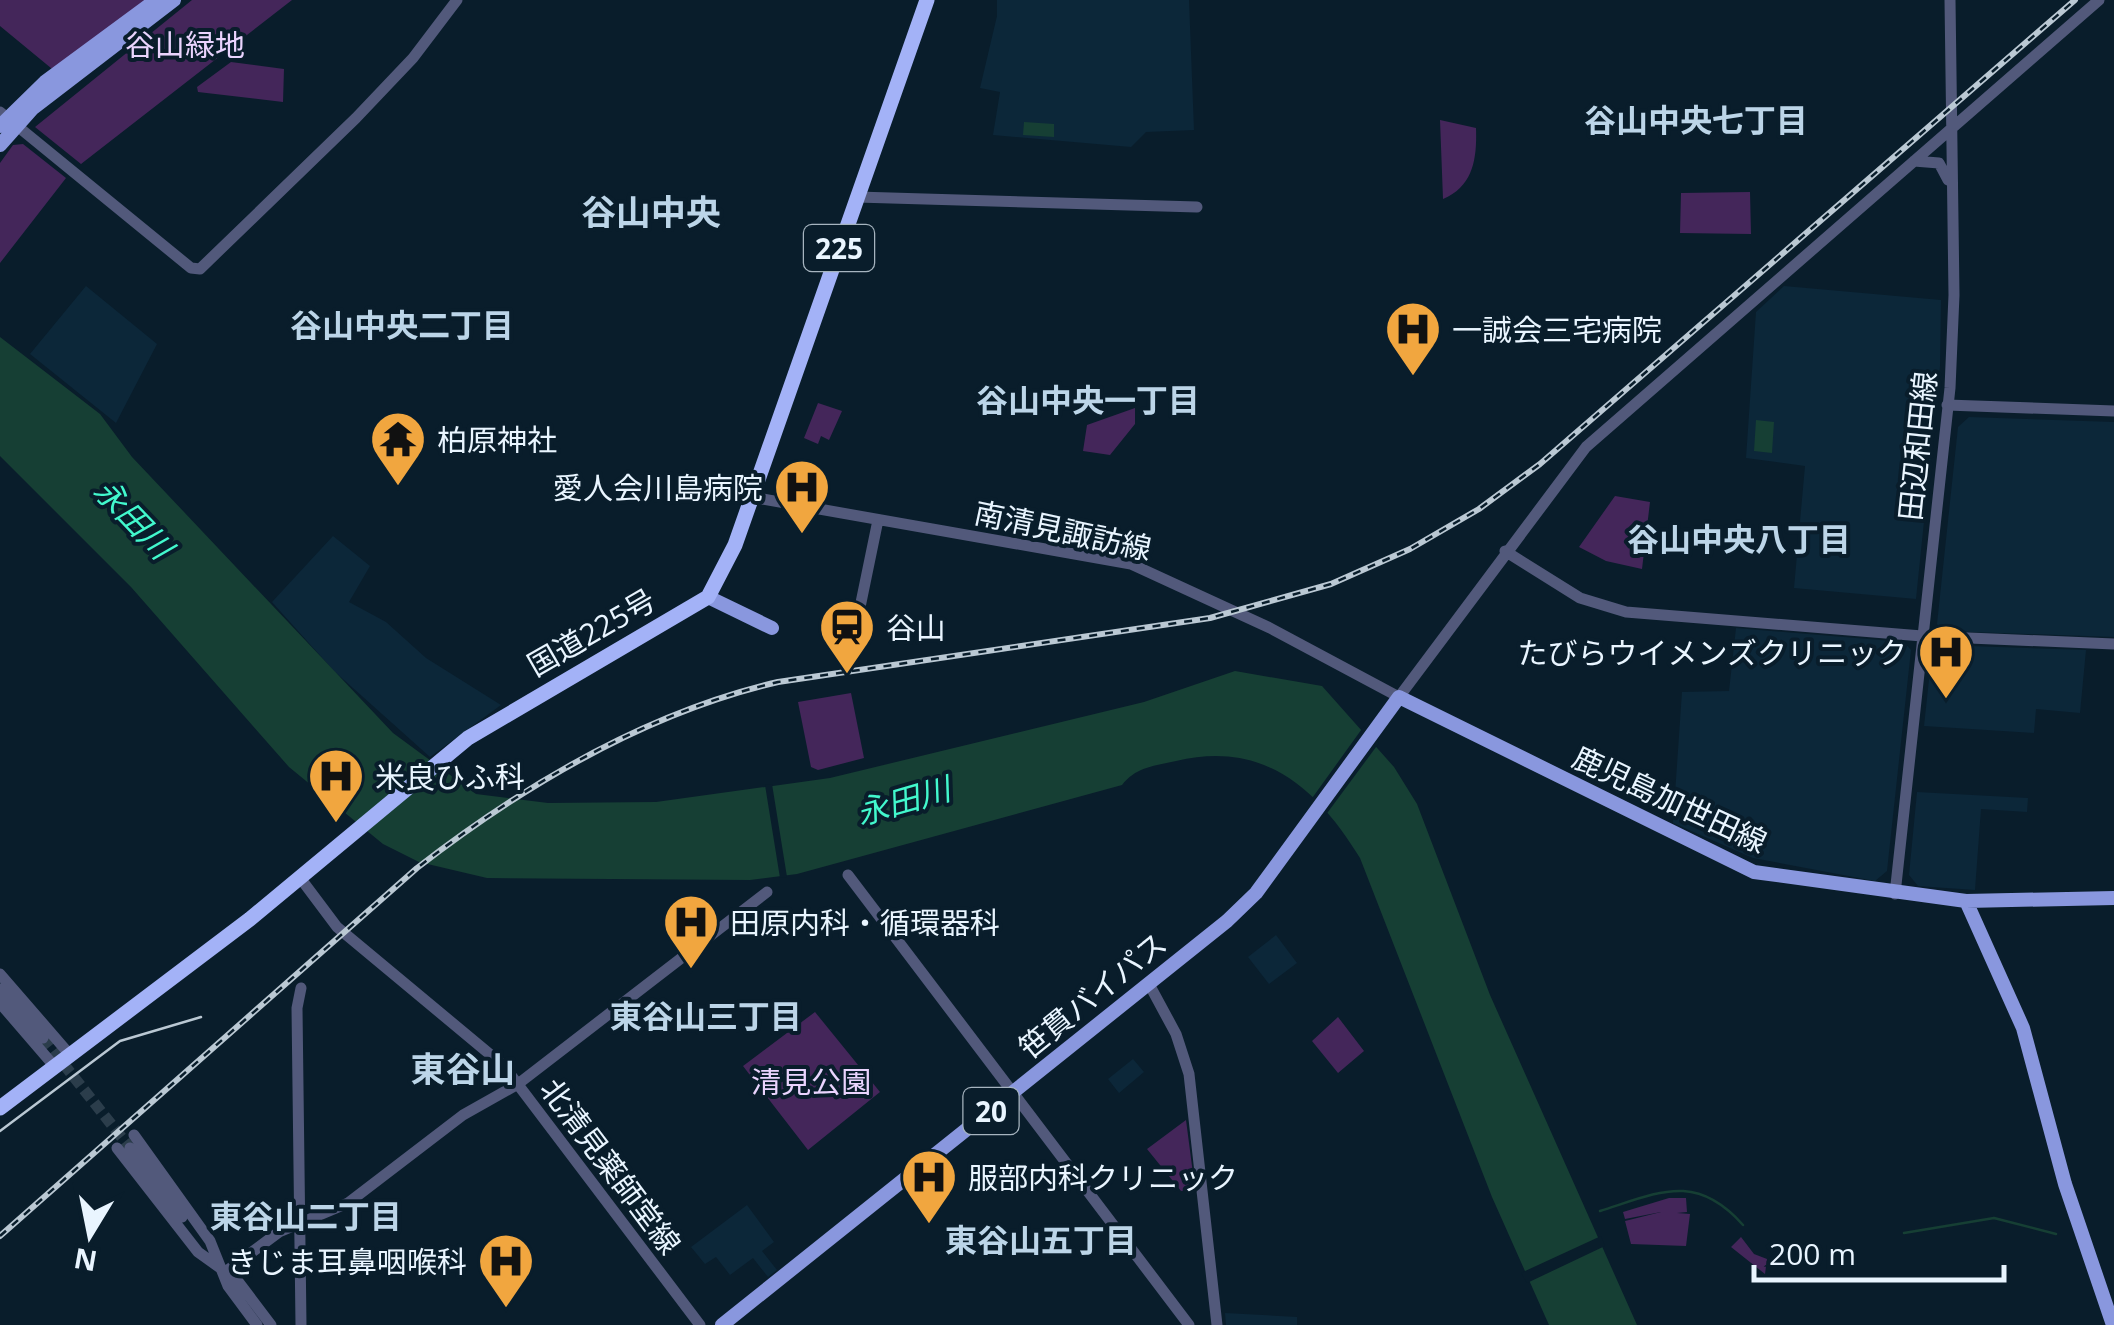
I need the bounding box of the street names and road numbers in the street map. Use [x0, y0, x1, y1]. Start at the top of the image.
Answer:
road number: 225 [804, 225, 874, 271]
street label: 田辺和田線 [1889, 369, 1945, 523]
street label: 南清見諏訪線 [971, 491, 1155, 569]
street label: 国道225号 [519, 579, 663, 685]
street label: 鹿児島加世田線 [1566, 736, 1774, 862]
street label: 笹貫バイパス [1009, 923, 1175, 1067]
street label: 北清見薬師堂線 [531, 1070, 691, 1262]
road number: 20 [964, 1088, 1018, 1134]

